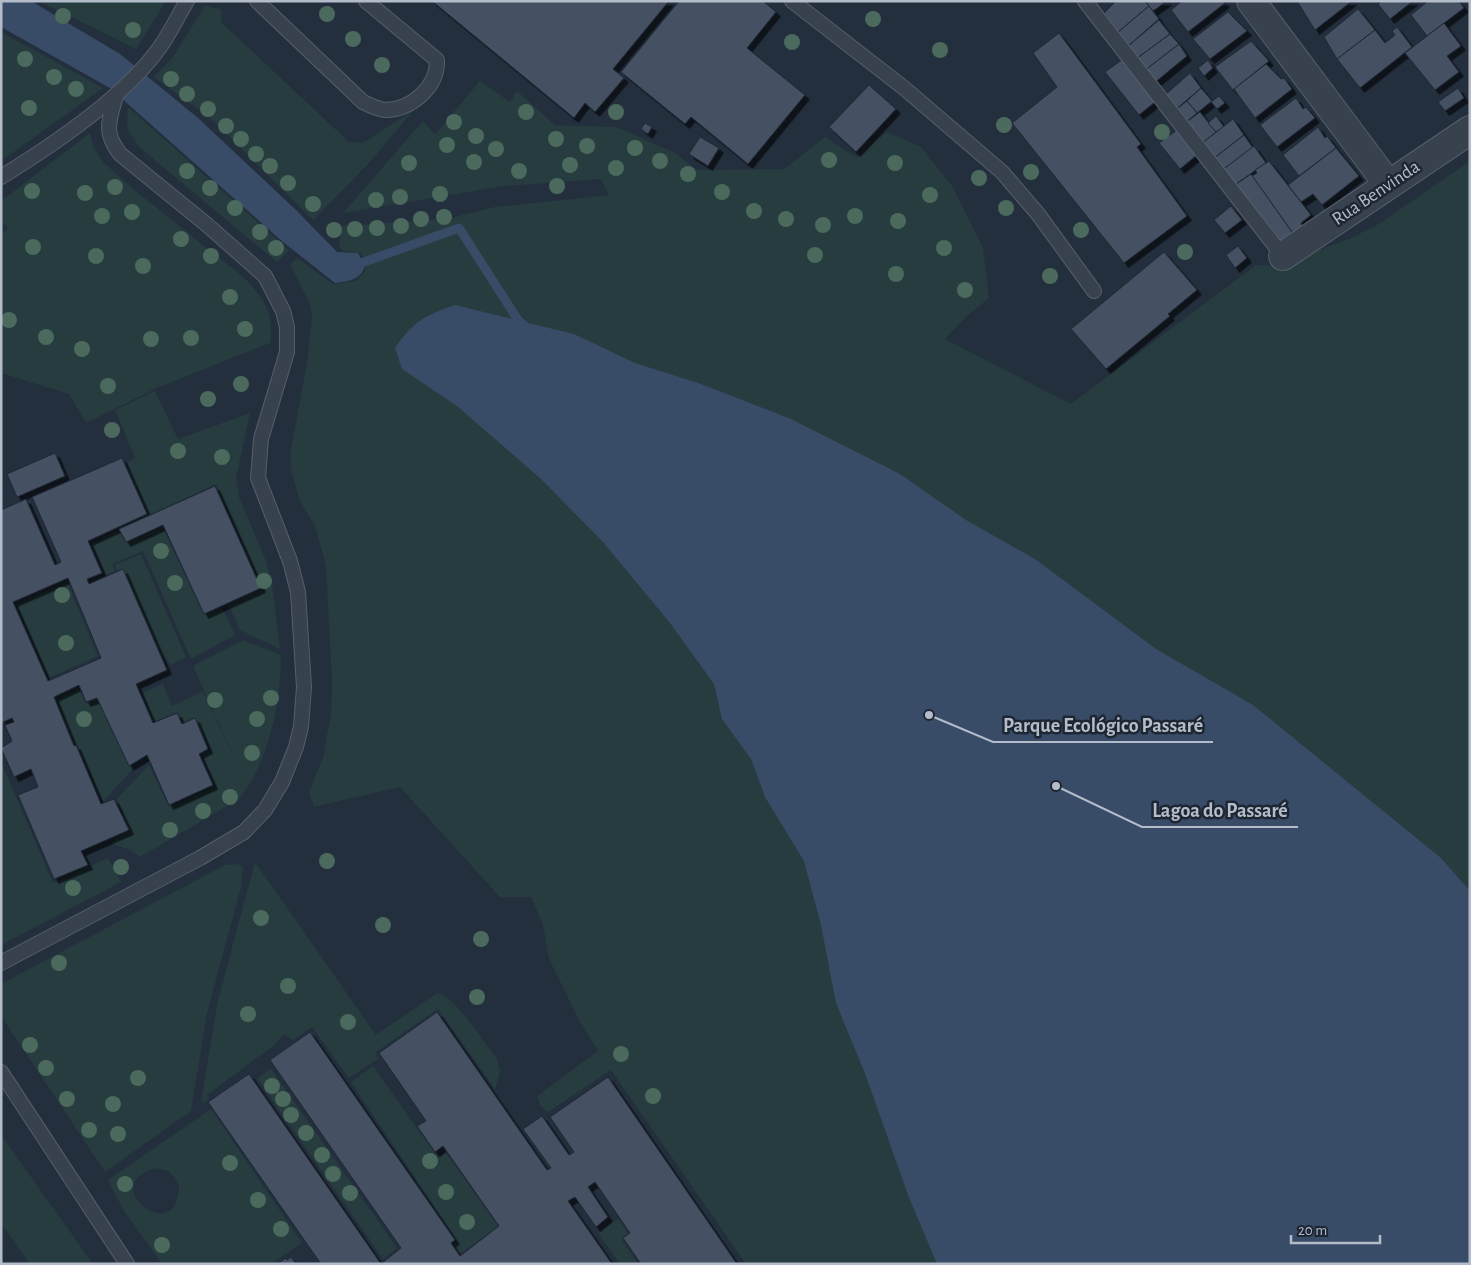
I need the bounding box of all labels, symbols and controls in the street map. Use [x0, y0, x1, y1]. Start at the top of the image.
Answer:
street label: Rua Benvinda [1329, 157, 1423, 229]
callout: Parque Ecológico Passaré [993, 707, 1213, 742]
text: Parque Ecológico Passaré [1003, 716, 1203, 736]
callout: Lagoa do Passaré [1142, 792, 1298, 827]
text: Lagoa do Passaré [1152, 801, 1288, 821]
scale bar [1291, 1212, 1380, 1244]
text: 20 m [1298, 1223, 1327, 1238]

